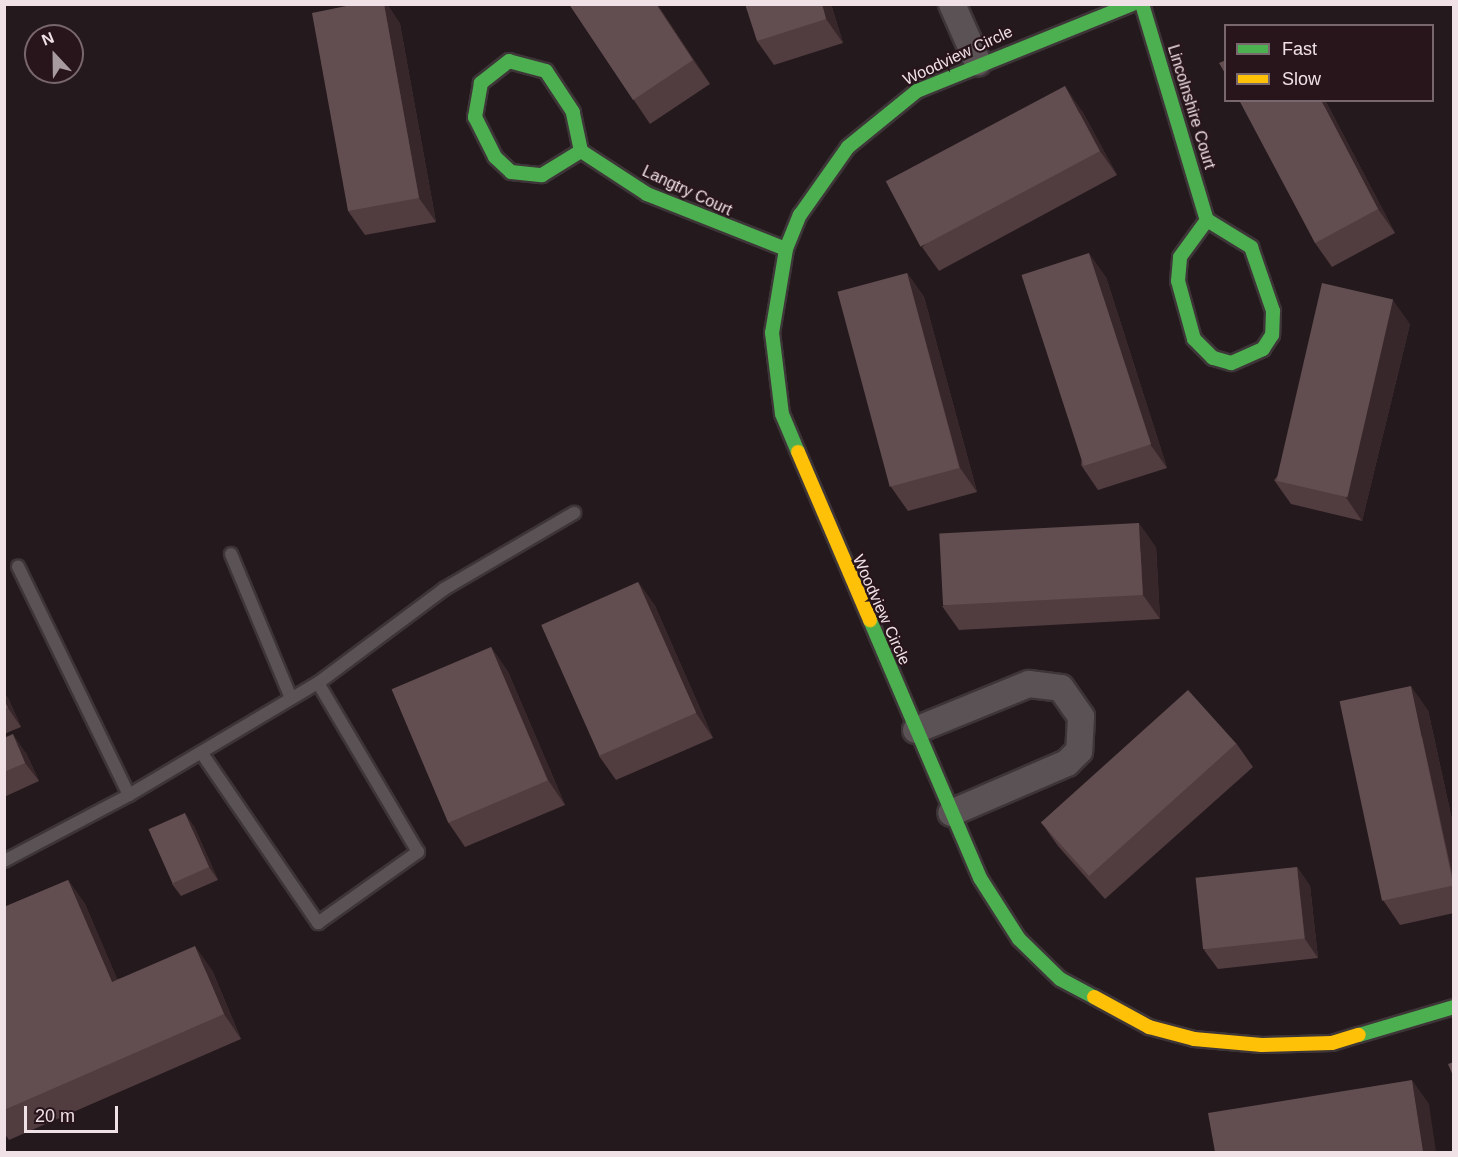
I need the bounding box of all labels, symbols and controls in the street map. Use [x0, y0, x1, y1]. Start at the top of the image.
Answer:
street label: Woodview Circle [900, 22, 1016, 90]
north arrow [24, 24, 84, 84]
legend [1224, 24, 1434, 102]
text: N [39, 29, 56, 49]
text: Fast [1282, 39, 1317, 59]
street label: Lincolnshire Court [1163, 43, 1219, 171]
text: Slow [1282, 69, 1321, 89]
street label: Langtry Court [639, 162, 735, 220]
street label: Woodview Circle [848, 552, 914, 668]
scale bar [27, 1094, 122, 1132]
text: 20 m [35, 1106, 75, 1126]

